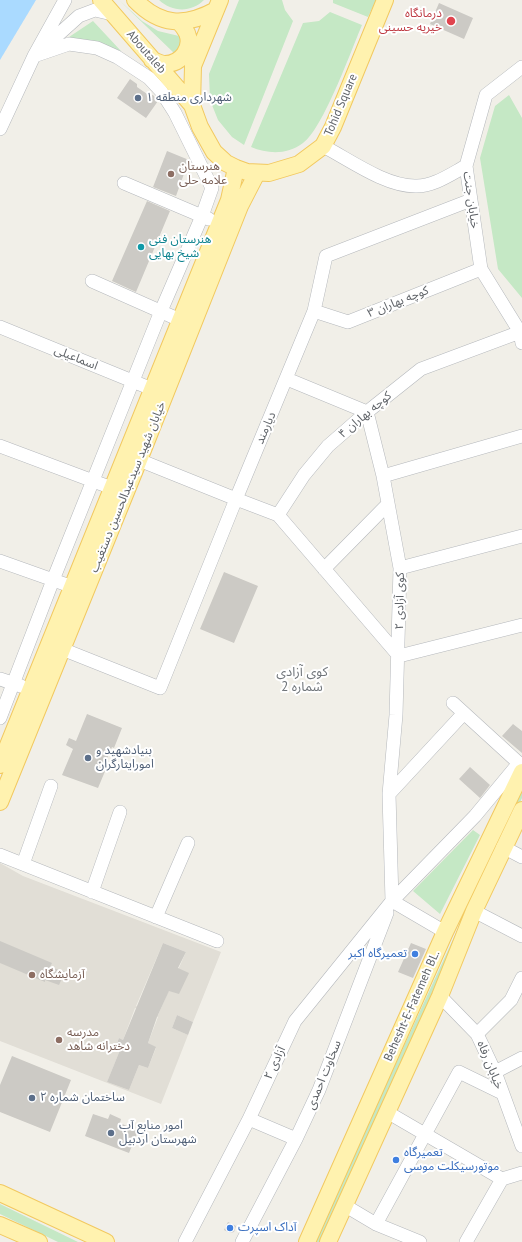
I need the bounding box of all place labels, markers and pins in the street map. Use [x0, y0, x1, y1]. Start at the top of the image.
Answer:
place label: درمانگاه خیریه حسینی [379, 7, 442, 35]
marker: درمانگاه خیریه حسینی [445, 15, 457, 27]
place label: شهرداری منطقه ۱ [146, 91, 232, 105]
marker: شهرداری منطقه ۱ [133, 93, 143, 103]
place label: هنرستان علامه حلی [179, 160, 227, 188]
marker: هنرستان علامه حلی [166, 169, 176, 179]
place label: هنرستان فنی شیخ بهایی [149, 233, 212, 261]
marker: هنرستان فنی شیخ بهایی [136, 242, 146, 252]
place label: بنیادشهید و امورایثارگران [96, 744, 154, 772]
marker: بنیادشهید و امورایثارگران [83, 753, 93, 763]
place label: تعمیرگاه اکبر [348, 947, 407, 961]
marker: تعمیرگاه اکبر [410, 949, 420, 959]
place label: آزمایشگاه [40, 968, 85, 982]
marker: آزمایشگاه [27, 970, 37, 980]
place label: مدرسه دخترانه شاهد [67, 1026, 130, 1054]
marker: مدرسه دخترانه شاهد [54, 1035, 64, 1045]
place label: ساختمان شماره ۲ [40, 1091, 125, 1105]
marker: ساختمان شماره ۲ [27, 1093, 37, 1103]
place label: امور منابع آب شهرستان اردبیل [119, 1119, 197, 1147]
marker: امور منابع آب شهرستان اردبیل [106, 1128, 116, 1138]
place label: تعمیرگاه موتورسیکلت موسی [404, 1146, 499, 1174]
marker: تعمیرگاه موتورسیکلت موسی [391, 1155, 401, 1165]
place label: آداک اسپرت [238, 1221, 297, 1235]
marker: آداک اسپرت [225, 1223, 235, 1233]

